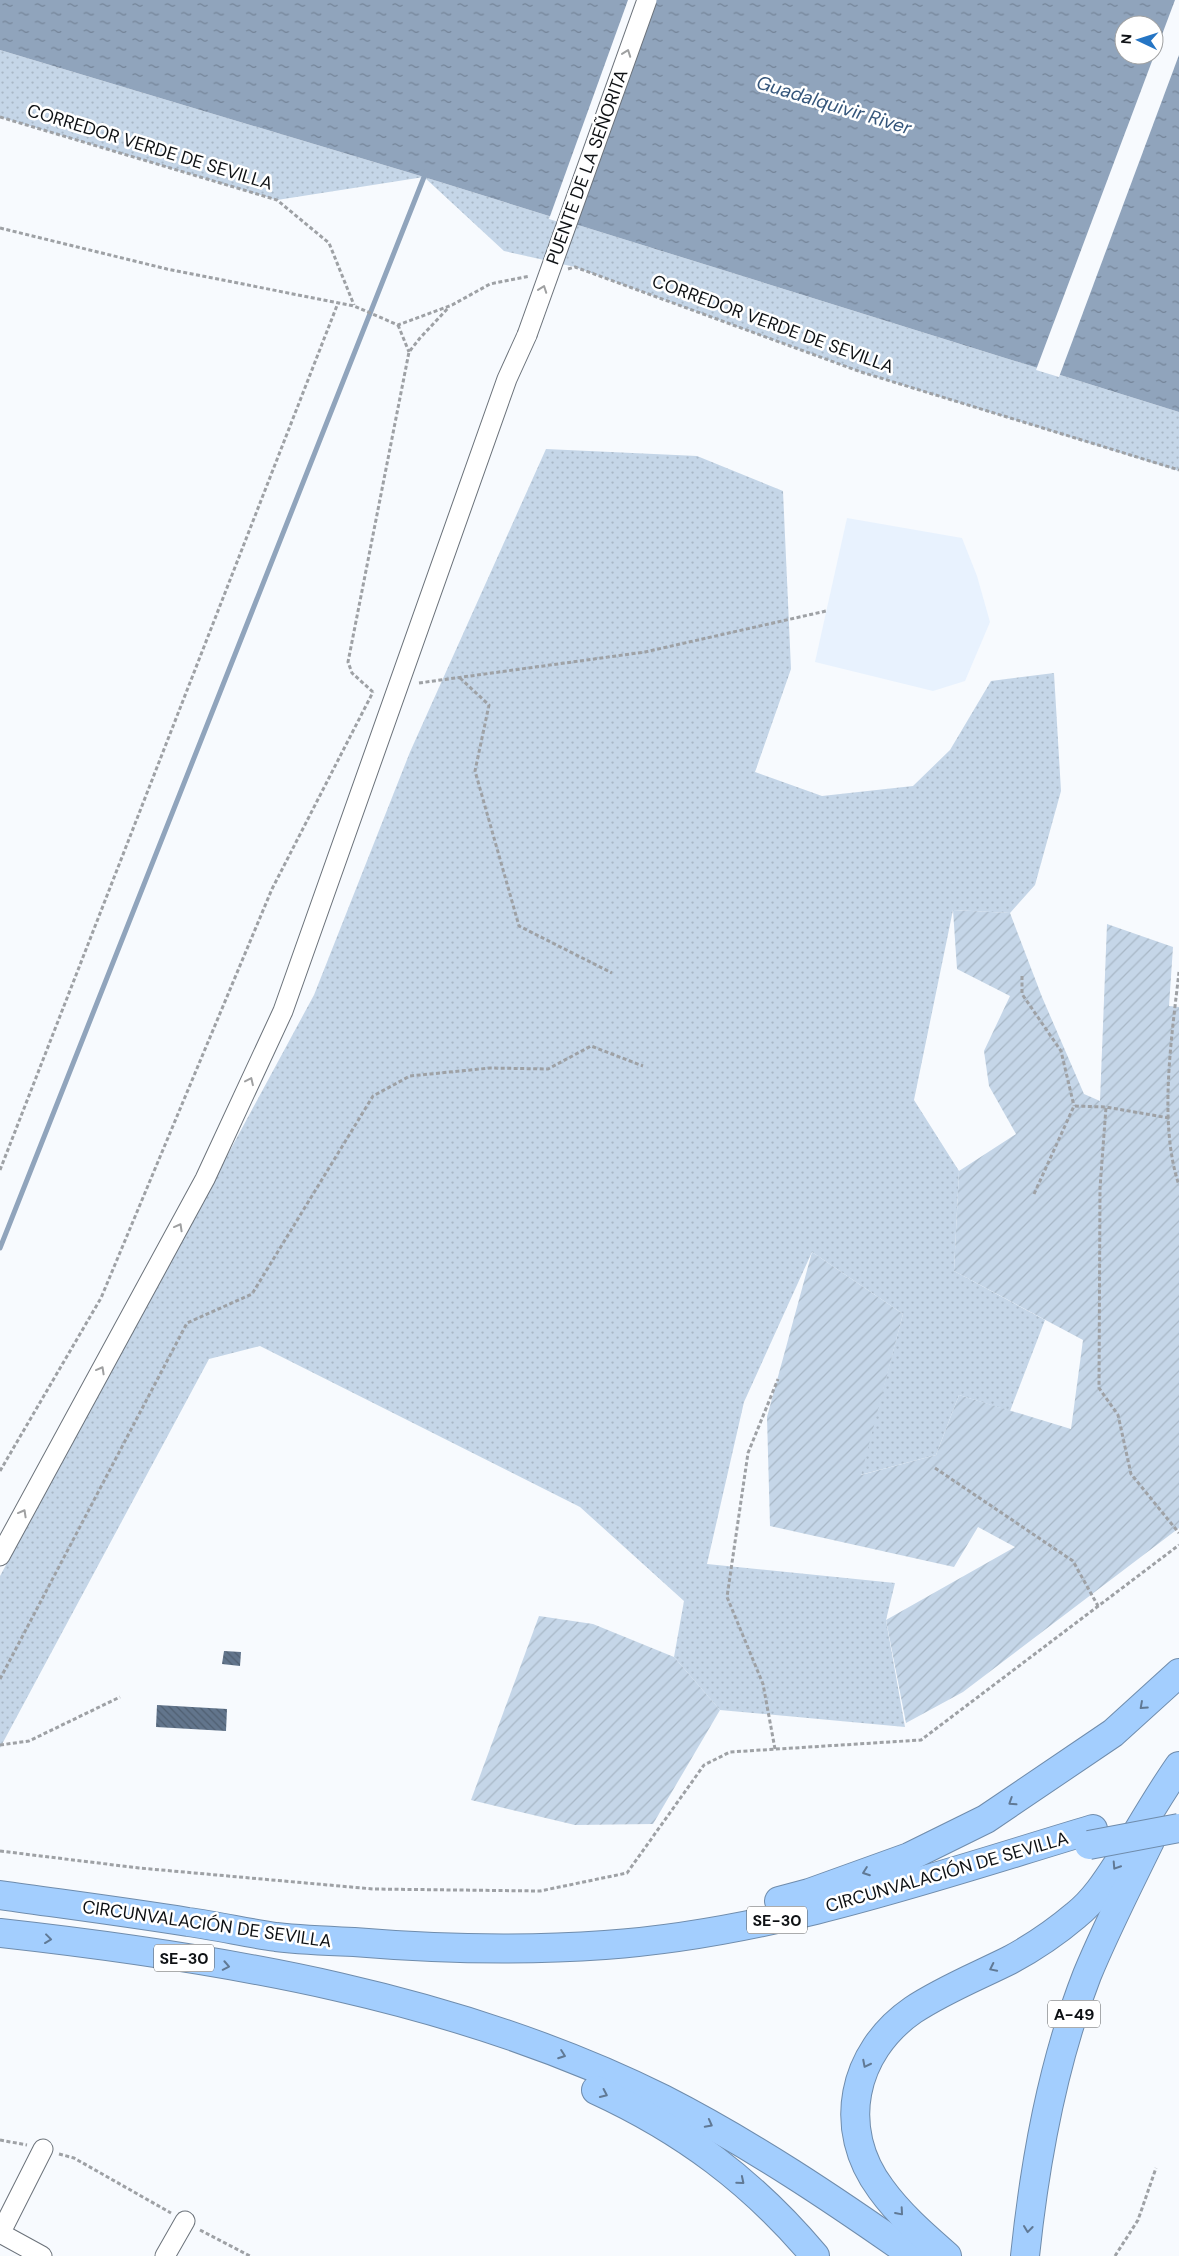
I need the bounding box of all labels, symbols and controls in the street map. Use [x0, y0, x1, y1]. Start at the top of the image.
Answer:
north arrow [1114, 15, 1164, 65]
text: N [1117, 33, 1135, 45]
one-way arrow [622, 50, 632, 58]
street label: PUENTE DE LA SEÑORITA [540, 66, 634, 268]
water label: Guadalquivir River [753, 70, 915, 141]
street label: CORREDOR VERDE DE SEVILLA [24, 98, 276, 196]
street label: CORREDOR VERDE DE SEVILLA [649, 269, 897, 379]
one-way arrow [537, 285, 547, 293]
one-way arrow [244, 1078, 254, 1087]
one-way arrow [172, 1224, 182, 1233]
one-way arrow [95, 1366, 105, 1375]
one-way arrow [17, 1509, 27, 1518]
one-way arrow [1139, 1700, 1148, 1709]
one-way arrow [1008, 1796, 1018, 1805]
street label: CIRCUNVALACIÓN DE SEVILLA [823, 1826, 1071, 1918]
one-way arrow [1113, 1861, 1122, 1870]
one-way arrow [862, 1866, 871, 1876]
street label: CIRCUNVALACIÓN DE SEVILLA [81, 1895, 333, 1953]
road number: SE-30 [747, 1906, 807, 1934]
one-way arrow [45, 1933, 53, 1944]
road number: SE-30 [154, 1945, 214, 1972]
one-way arrow [222, 1960, 231, 1970]
one-way arrow [989, 1962, 998, 1972]
road number: A-49 [1048, 2000, 1100, 2028]
one-way arrow [558, 2049, 566, 2059]
one-way arrow [862, 2058, 872, 2067]
one-way arrow [599, 2088, 608, 2098]
one-way arrow [704, 2118, 713, 2128]
one-way arrow [735, 2175, 744, 2183]
one-way arrow [894, 2206, 903, 2215]
one-way arrow [1023, 2226, 1034, 2234]

